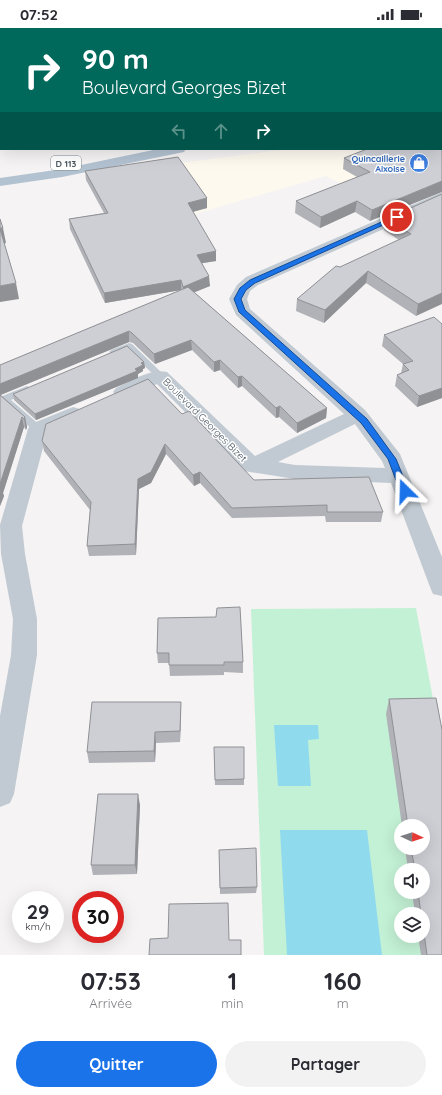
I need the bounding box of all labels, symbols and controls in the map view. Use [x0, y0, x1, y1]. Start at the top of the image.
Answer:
text: 07:52 [20, 5, 58, 24]
text: 90 m [82, 41, 149, 76]
icon: right [16, 44, 68, 96]
text: Boulevard Georges Bizet [82, 76, 287, 99]
icon: left [168, 120, 190, 142]
icon: ahead [210, 120, 232, 142]
icon: right [252, 120, 274, 142]
shop icon: Quincaillerie Aixoise [408, 152, 430, 174]
place label: Quincaillerie Aixoise [352, 153, 405, 174]
road number: D 113 [51, 156, 81, 170]
pin [380, 200, 414, 234]
icon: arrive [386, 206, 408, 228]
street label: Boulevard Georges Bizet [160, 375, 250, 465]
position arrow [384, 470, 426, 512]
north arrow [394, 819, 430, 855]
map controls [394, 819, 430, 943]
button: sound [394, 863, 430, 899]
speed limit sign: 30 [72, 891, 124, 943]
text: 29 [27, 899, 49, 924]
button: layers [394, 907, 430, 943]
text: km/h [25, 920, 51, 933]
text: 07:53 [81, 966, 141, 996]
text: 1 [228, 966, 237, 996]
text: 160 [324, 966, 361, 996]
text: Arrivée [89, 995, 132, 1011]
text: min [221, 995, 244, 1011]
text: m [337, 995, 349, 1011]
button: Quitter [16, 1041, 217, 1087]
button: Partager [225, 1041, 426, 1087]

